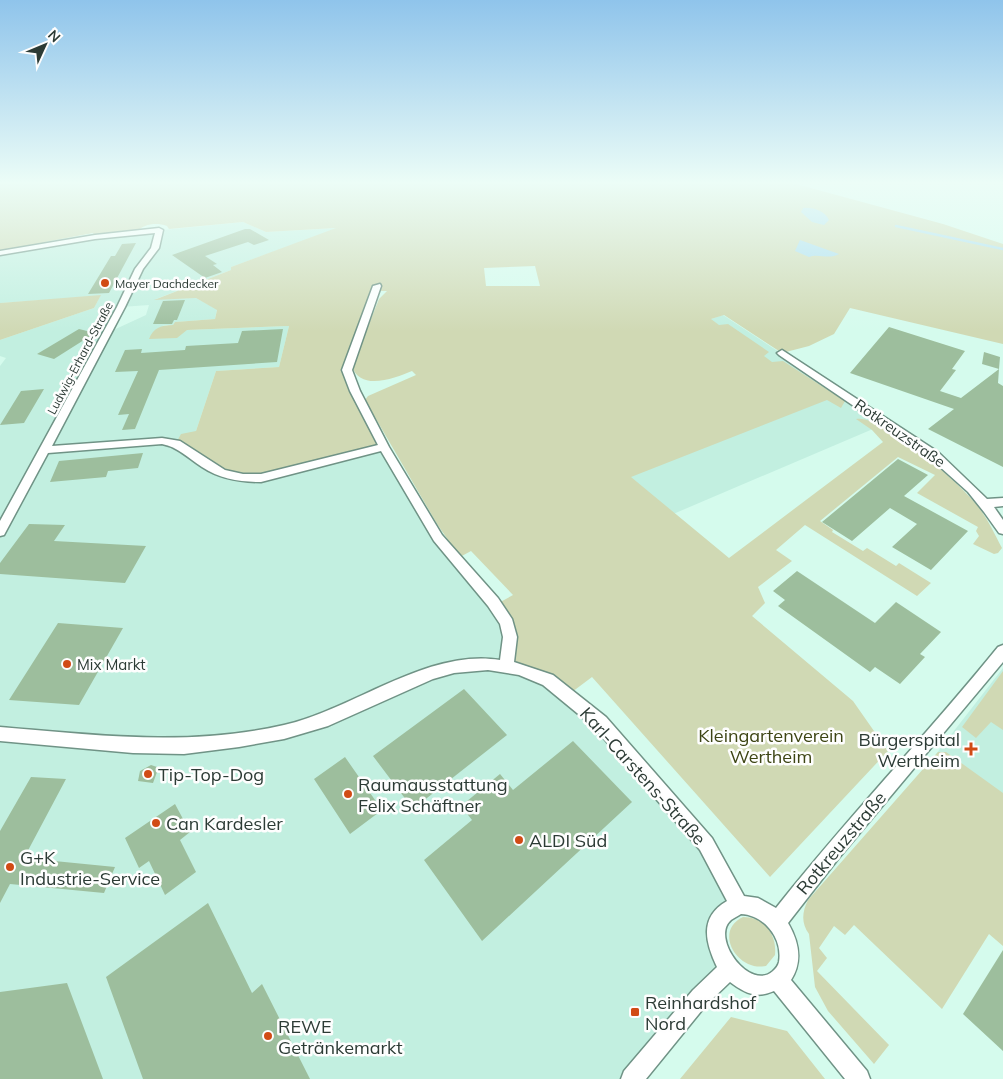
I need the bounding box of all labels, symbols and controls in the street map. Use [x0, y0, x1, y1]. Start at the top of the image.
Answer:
north arrow [20, 20, 70, 70]
text: N [44, 26, 64, 46]
place label: Mayer Dachdecker [115, 276, 219, 291]
marker: Mayer Dachdecker [99, 277, 111, 289]
street label: Ludwig-Erhard-Straße [44, 299, 116, 417]
street label: Rotkreuzstraße [851, 395, 949, 471]
place label: Mix Markt [77, 655, 146, 674]
marker: Mix Markt [61, 658, 73, 670]
street label: Karl-Carstens-Straße [575, 702, 711, 850]
park label: Kleingartenverein Wertheim [698, 724, 844, 768]
place label: Bürgerspital Wertheim [858, 728, 960, 772]
marker: Bürgerspital Wertheim [964, 742, 978, 756]
place label: Tip-Top-Dog [158, 763, 264, 786]
marker: Tip-Top-Dog [142, 768, 154, 780]
place label: Raumausstattung Felix Schäftner [358, 773, 508, 817]
street label: Rotkreuzstraße [791, 787, 891, 899]
marker: Raumausstattung Felix Schäftner [342, 788, 354, 800]
place label: Can Kardesler [166, 812, 283, 835]
marker: Can Kardesler [150, 817, 162, 829]
place label: ALDI Süd [529, 829, 607, 852]
marker: ALDI Süd [513, 834, 525, 846]
place label: G+K Industrie-Service [20, 846, 160, 890]
marker: G+K Industrie-Service [4, 861, 16, 873]
place label: Reinhardshof Nord [645, 991, 757, 1035]
marker: Reinhardshof Nord [629, 1006, 641, 1018]
place label: REWE Getränkemarkt [278, 1015, 402, 1059]
marker: REWE Getränkemarkt [262, 1030, 274, 1042]

